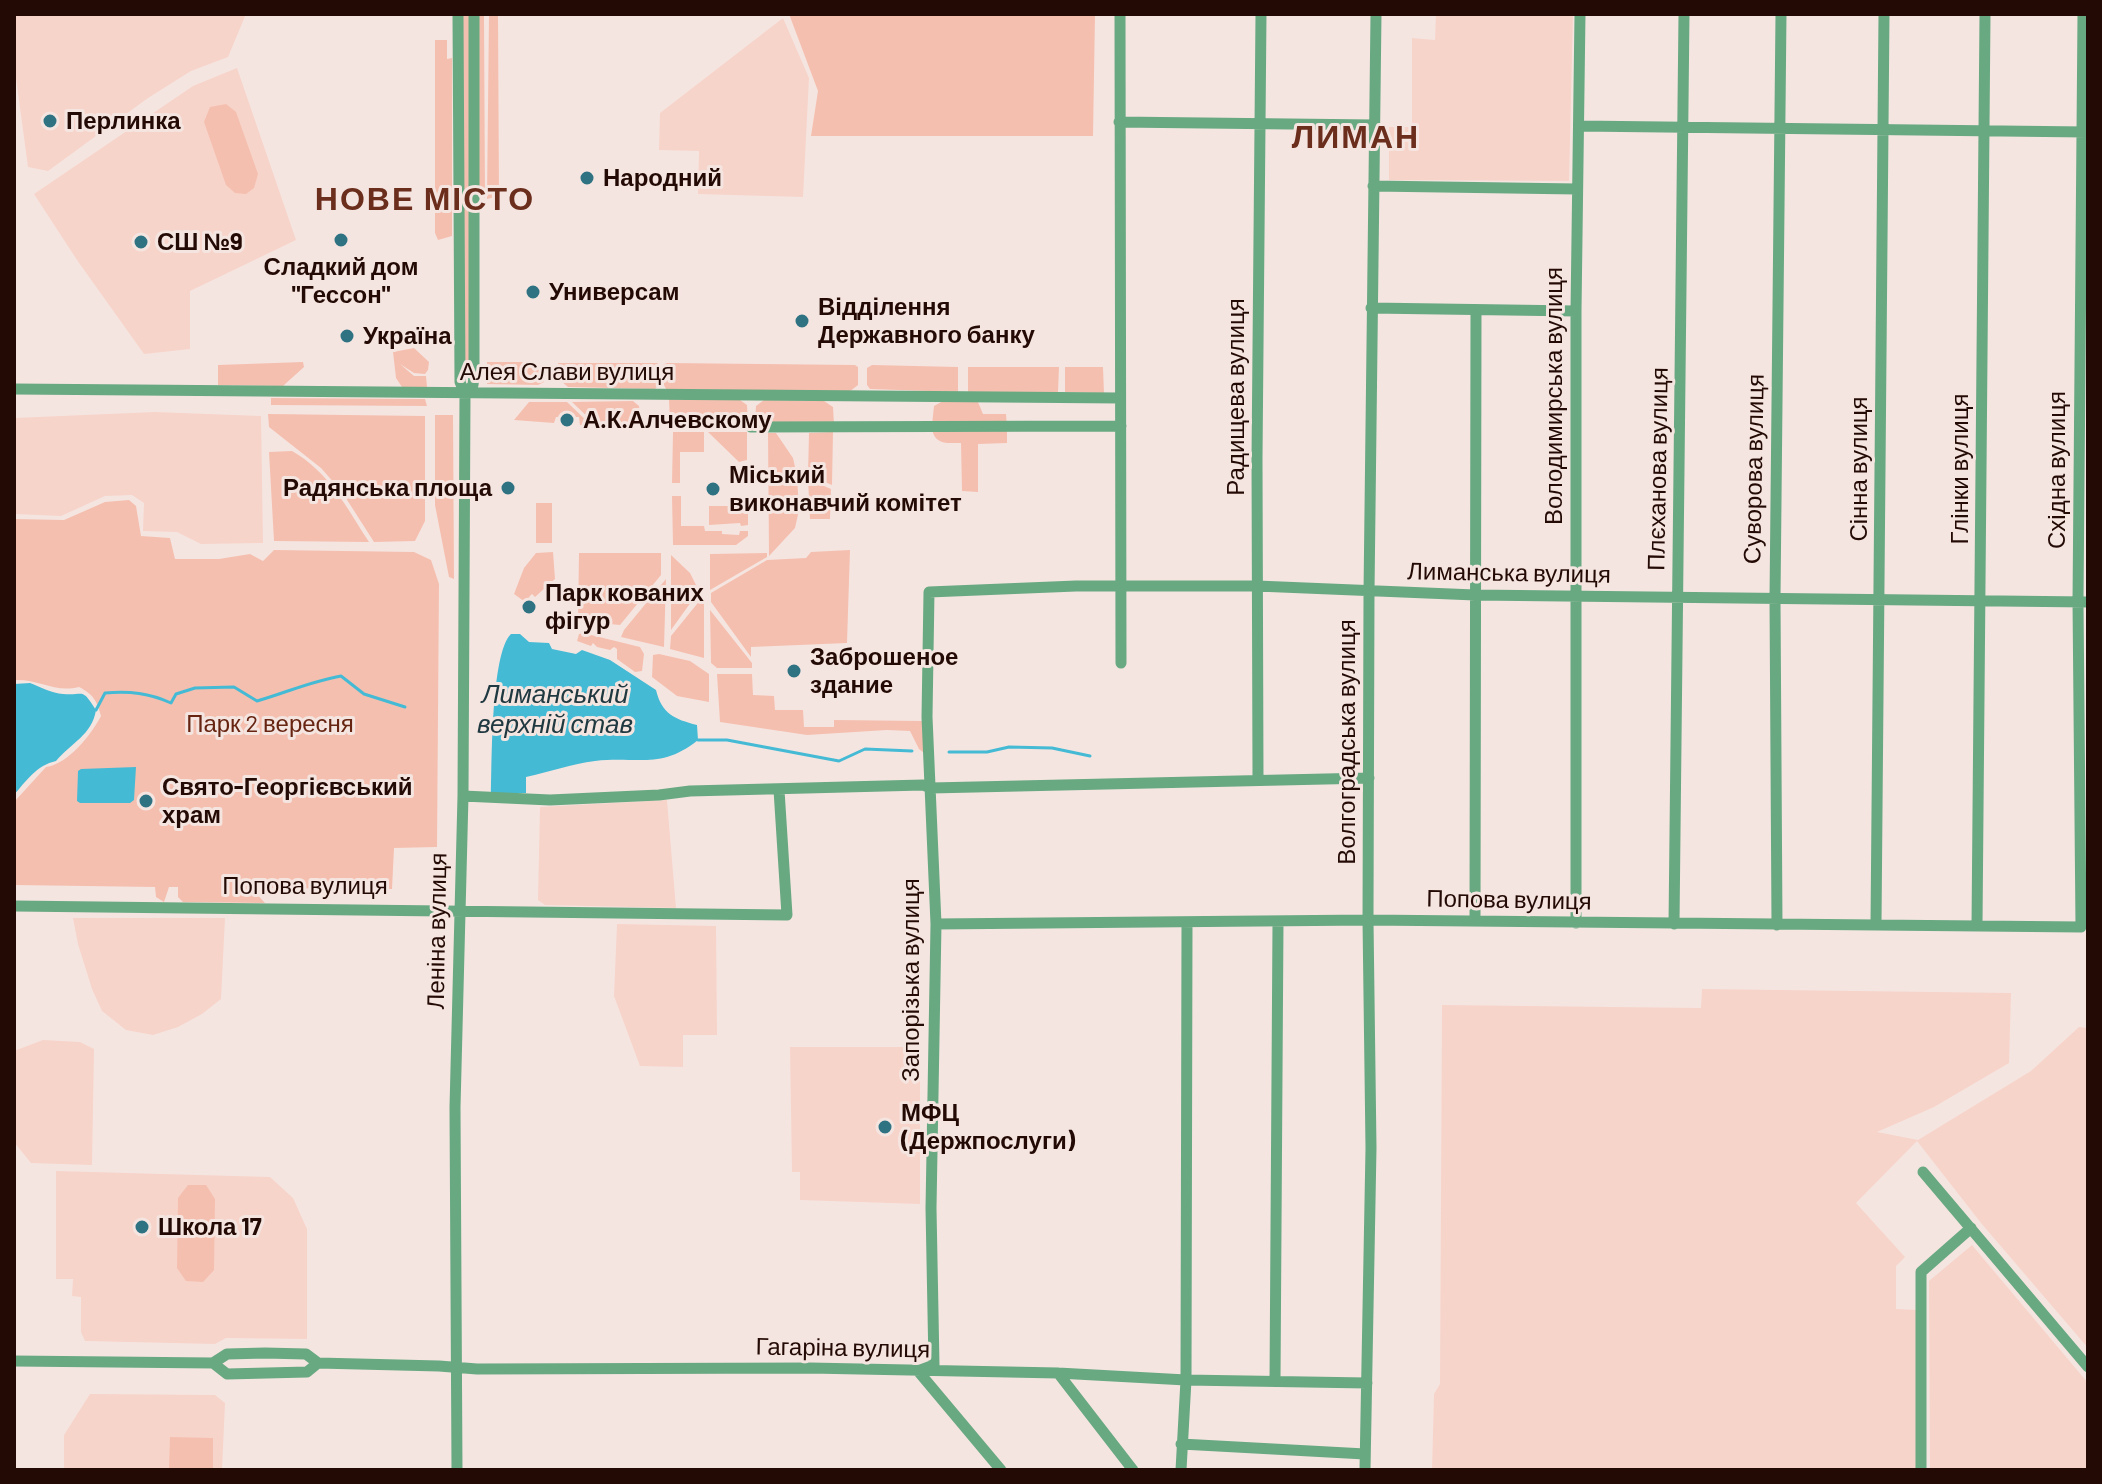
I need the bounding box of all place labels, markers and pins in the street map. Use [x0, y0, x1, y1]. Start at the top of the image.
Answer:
place label: Перлинка [66, 107, 181, 135]
marker: Перлинка [41, 112, 59, 130]
place label: Народний [603, 164, 722, 192]
marker: Народний [578, 169, 596, 187]
place label: СШ №9 [157, 228, 243, 256]
marker: Сладкий дом "Гессон" [332, 231, 350, 249]
marker: СШ №9 [132, 233, 150, 251]
place label: Сладкий дом "Гессон" [264, 253, 418, 309]
place label: Универсам [549, 278, 679, 306]
marker: Универсам [524, 283, 542, 301]
place label: Відділення Державного банку [818, 293, 1035, 349]
marker: Відділення Державного банку [793, 312, 811, 330]
place label: Україна [363, 322, 452, 350]
marker: Україна [338, 327, 356, 345]
place label: А.К.Алчевскому [583, 406, 772, 434]
marker: А.К.Алчевскому [558, 411, 576, 429]
place label: Міський виконавчий комітет [729, 461, 962, 517]
place label: Радянська площа [283, 474, 492, 502]
marker: Радянська площа [499, 479, 517, 497]
marker: Міський виконавчий комітет [704, 480, 722, 498]
place label: Парк кованих фігур [545, 579, 704, 635]
marker: Парк кованих фігур [520, 598, 538, 616]
place label: Заброшеное здание [810, 643, 958, 699]
marker: Заброшеное здание [785, 662, 803, 680]
place label: Свято-Георгієвський храм [162, 773, 412, 829]
marker: Свято-Георгієвський храм [137, 792, 155, 810]
place label: МФЦ (Держпослуги) [901, 1099, 1075, 1155]
marker: МФЦ (Держпослуги) [876, 1118, 894, 1136]
place label: Школа 17 [158, 1213, 262, 1241]
marker: Школа 17 [133, 1218, 151, 1236]

